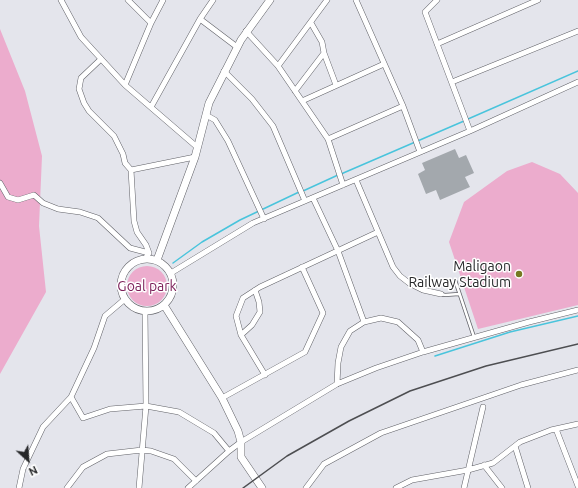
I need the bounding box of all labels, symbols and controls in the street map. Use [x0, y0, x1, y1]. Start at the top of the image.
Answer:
place label: Maligaon Railway Stadium [408, 258, 511, 290]
marker: Maligaon Railway Stadium [514, 269, 524, 279]
park label: Goal park [117, 278, 177, 294]
north arrow [8, 440, 48, 480]
text: N [27, 464, 40, 478]

